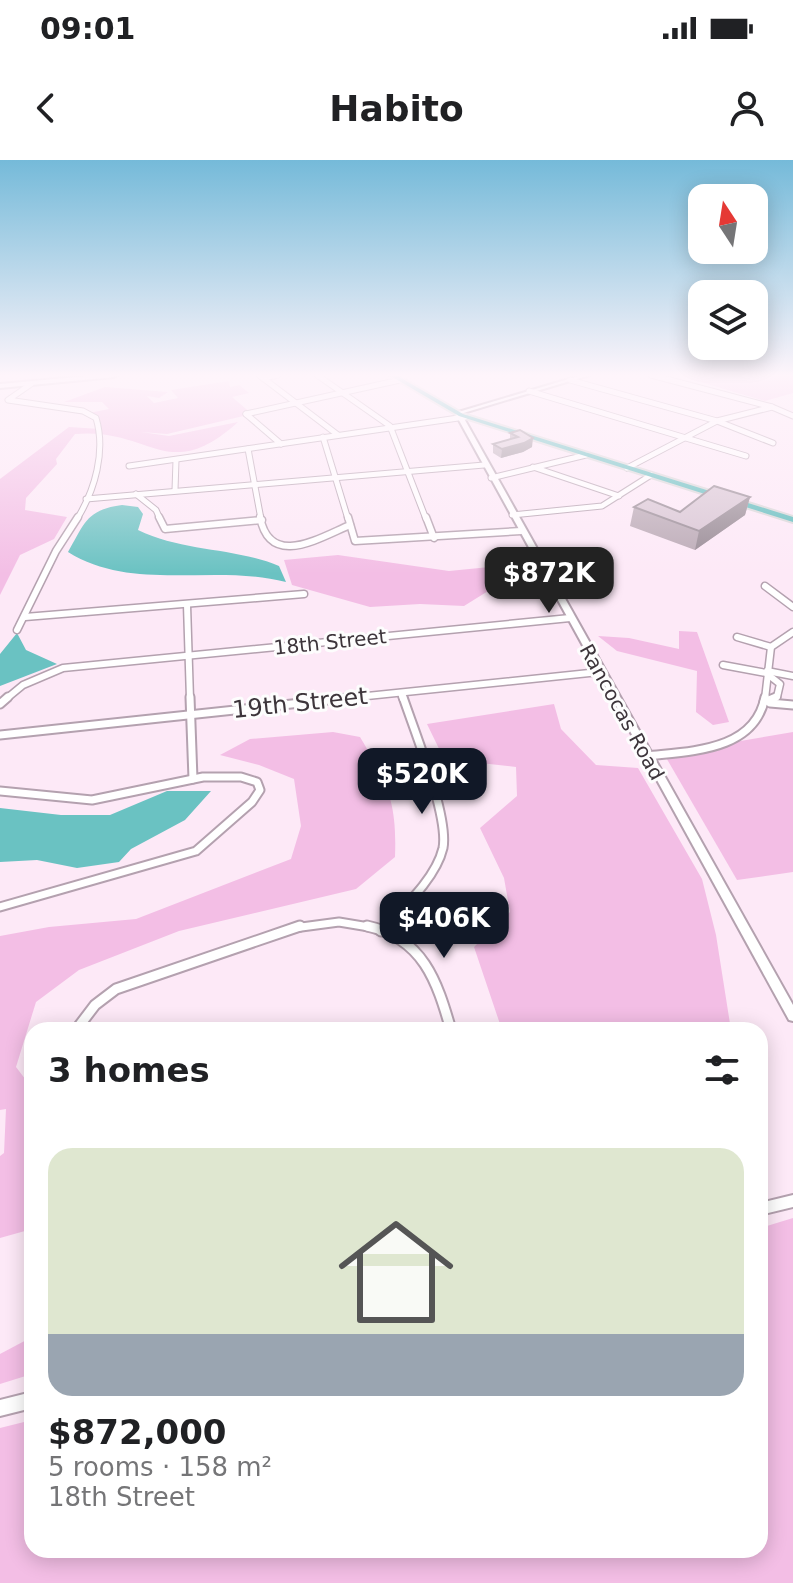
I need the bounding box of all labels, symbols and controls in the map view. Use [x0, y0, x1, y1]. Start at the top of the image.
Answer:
text: 09:01 [40, 11, 136, 46]
icon: back [24, 86, 68, 130]
icon: person [725, 86, 769, 130]
text: Habito [329, 88, 464, 129]
north arrow [688, 184, 768, 264]
map controls [688, 184, 768, 360]
button: layers [688, 280, 768, 360]
pin: $872K [493, 547, 605, 615]
text: $872K [503, 558, 595, 588]
street label: 18th Street [273, 624, 388, 660]
street label: Rancocas Road [575, 640, 669, 784]
street label: 19th Street [231, 682, 369, 724]
pin: $520K [366, 748, 478, 816]
text: $520K [376, 759, 468, 789]
pin: $406K [388, 892, 500, 960]
text: $406K [398, 903, 490, 933]
icon: filters [700, 1048, 744, 1092]
text: 3 homes [48, 1050, 210, 1090]
icon: home [324, 1200, 468, 1344]
text: $872,000 [48, 1412, 227, 1452]
text: 5 rooms · 158 m² [48, 1452, 272, 1482]
text: 18th Street [48, 1482, 195, 1512]

